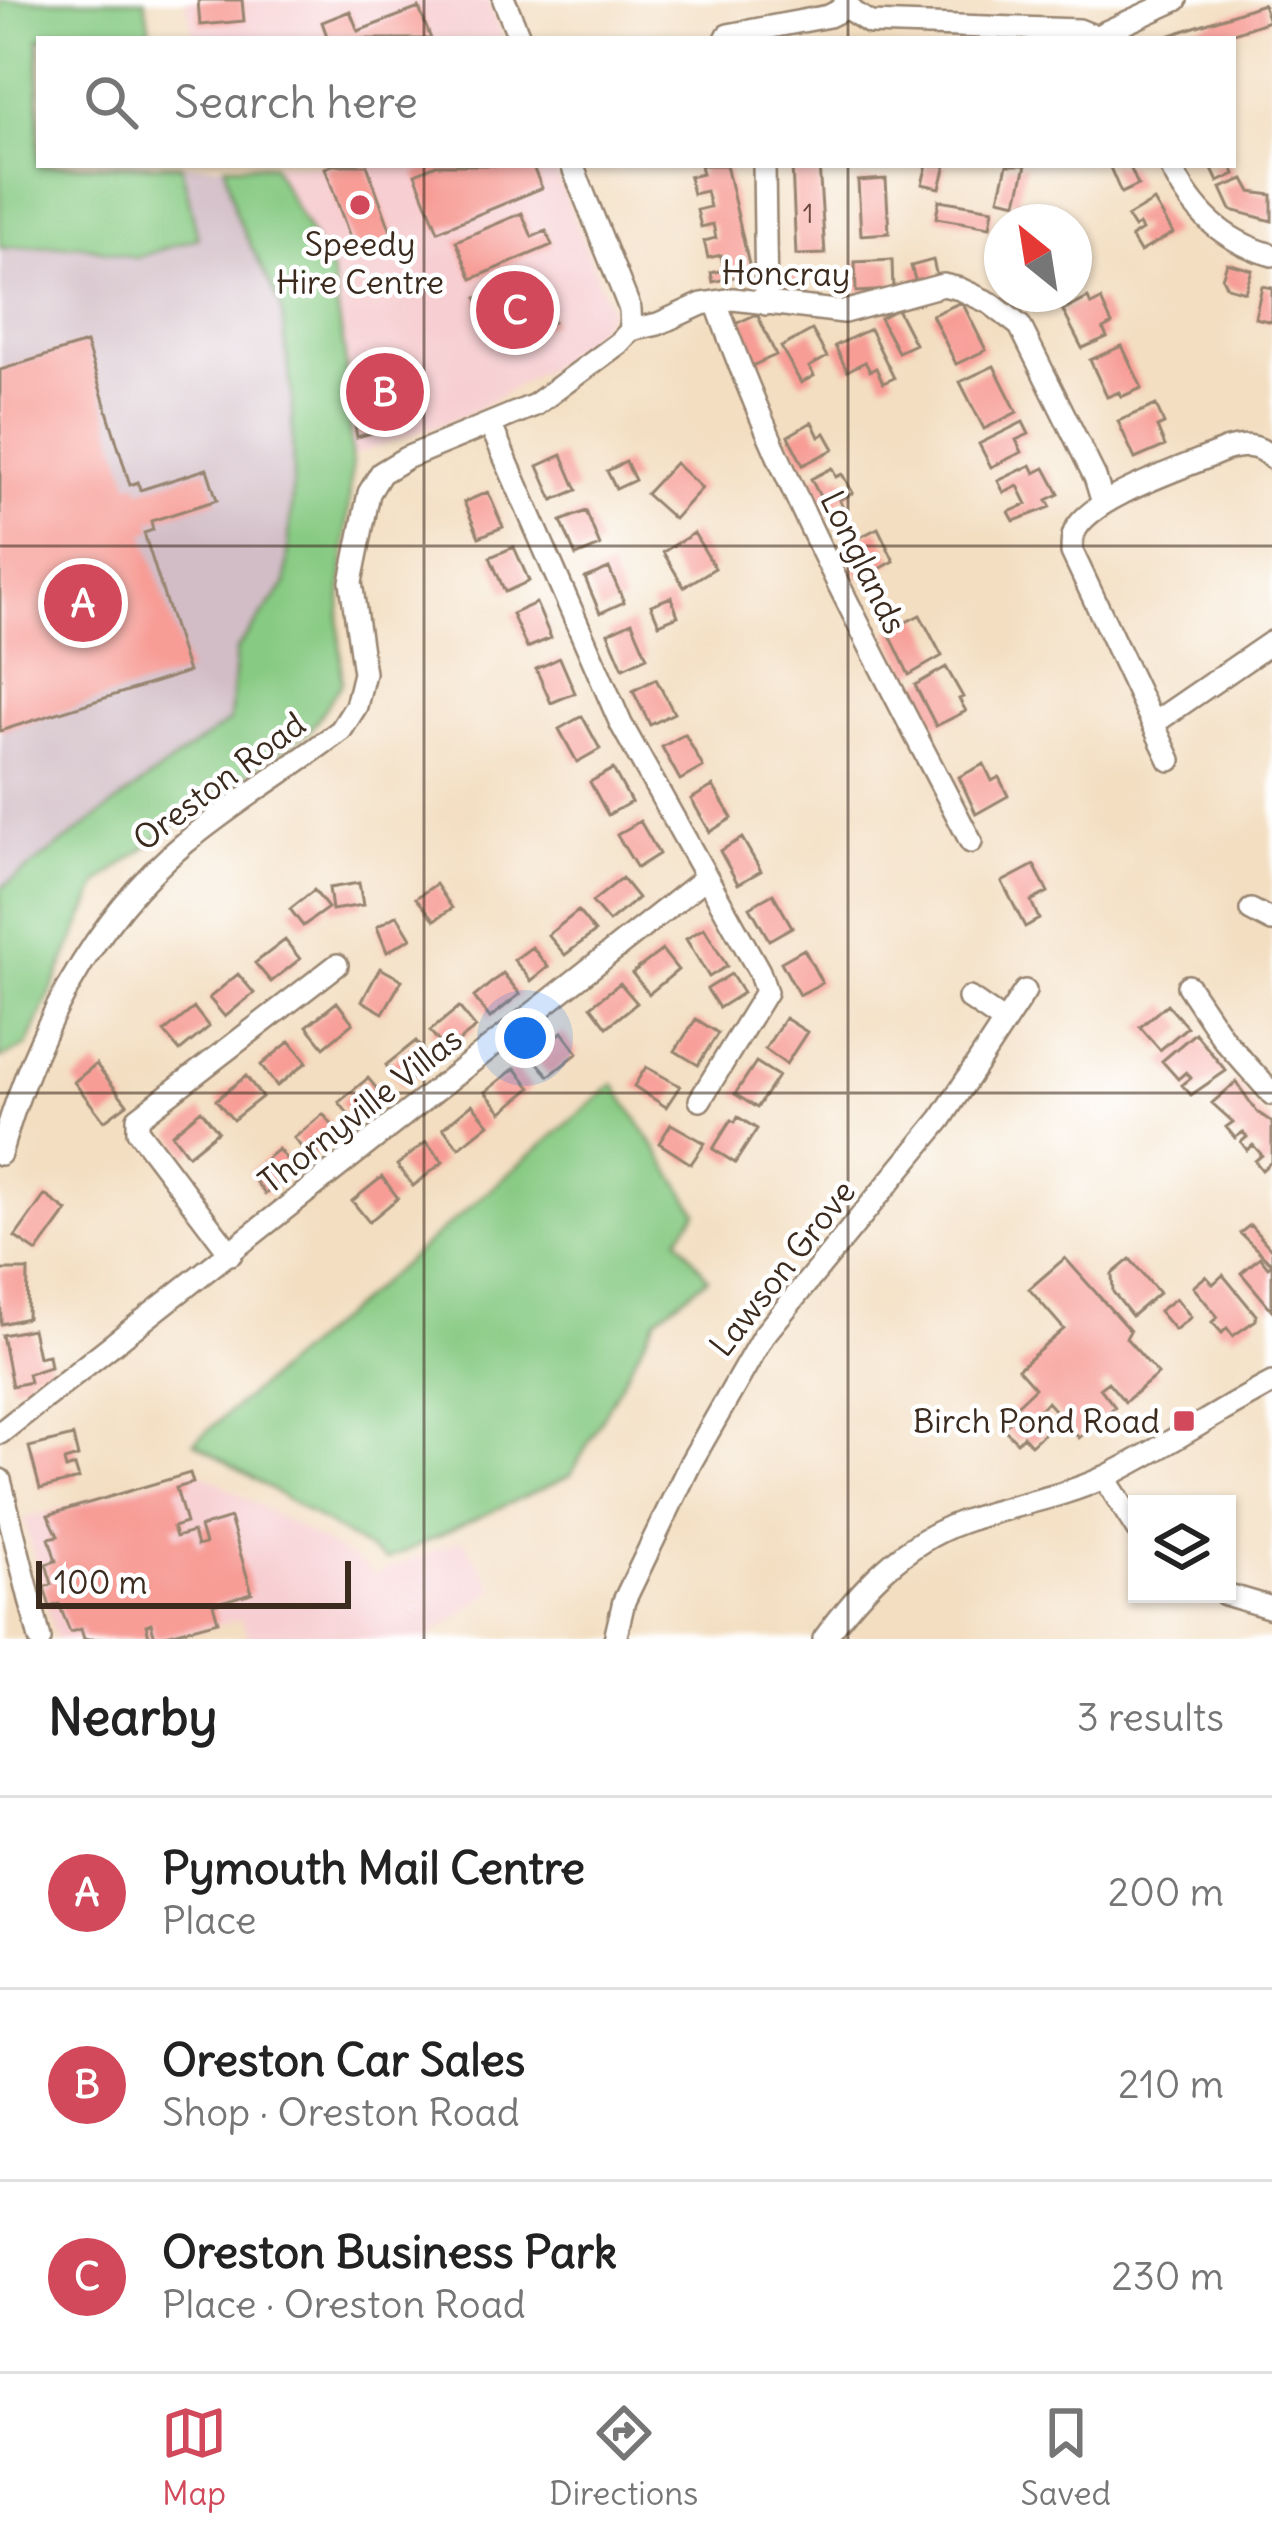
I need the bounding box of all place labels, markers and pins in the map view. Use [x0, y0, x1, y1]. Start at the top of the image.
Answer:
marker: Speedy Hire Centre [347, 192, 373, 218]
place label: Speedy Hire Centre [276, 223, 444, 303]
pin: C [476, 265, 554, 355]
pin: B [346, 347, 424, 437]
pin: A [44, 558, 122, 648]
place label: Birch Pond Road [913, 1400, 1160, 1442]
marker: Birch Pond Road [1171, 1408, 1197, 1434]

